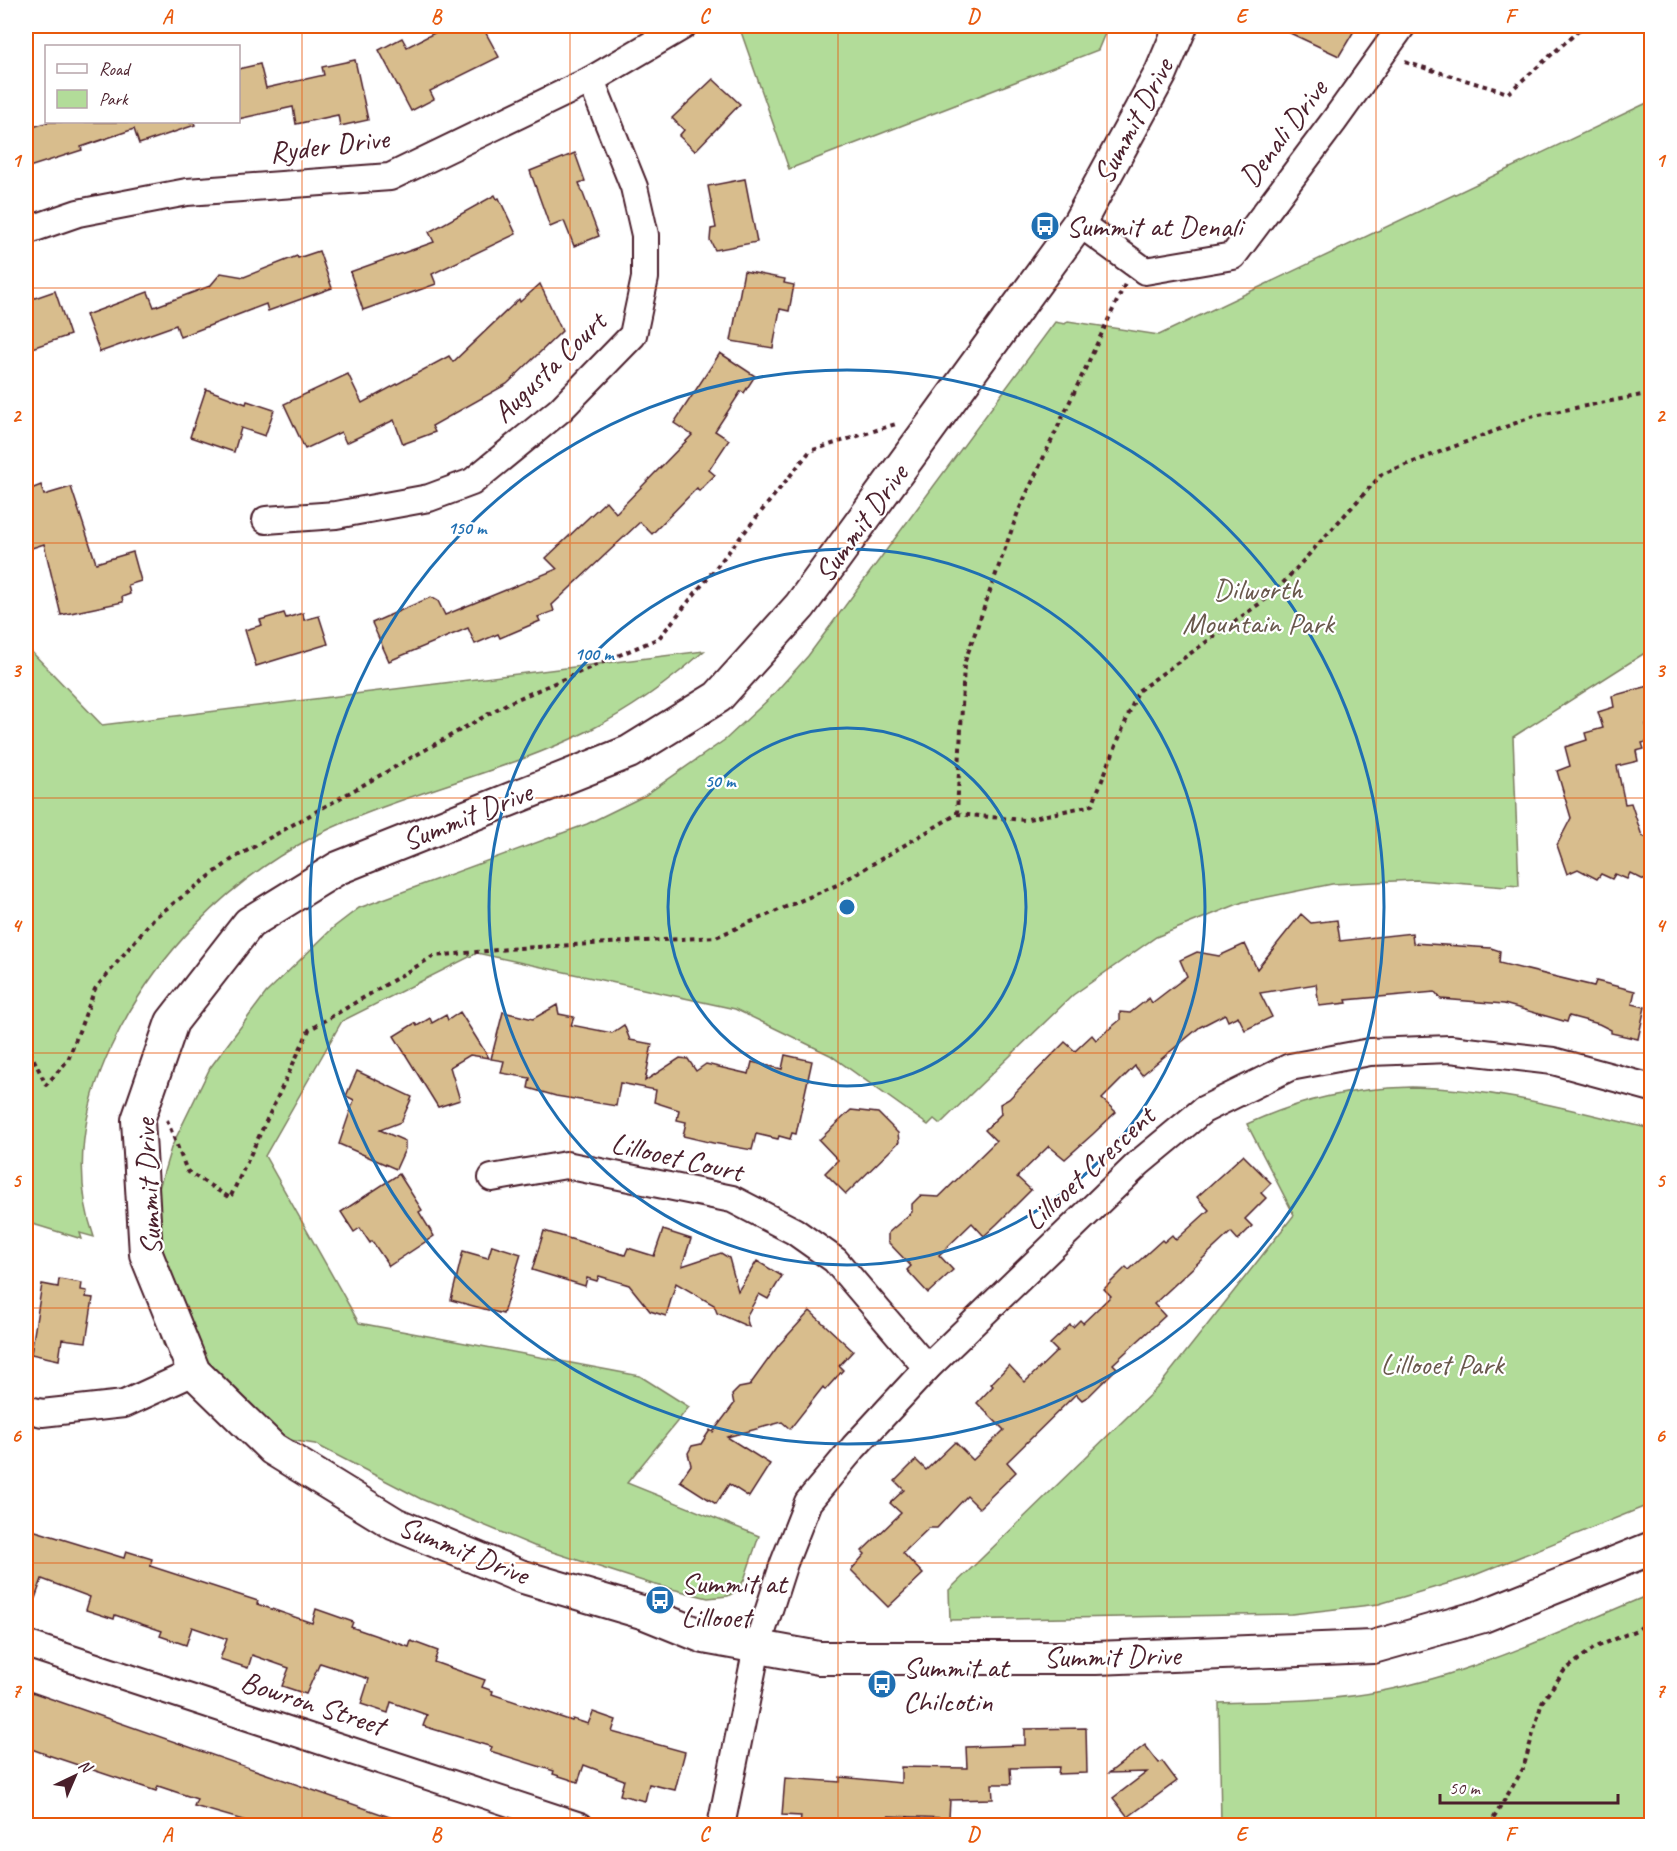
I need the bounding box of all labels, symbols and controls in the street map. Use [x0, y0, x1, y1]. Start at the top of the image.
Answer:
text: A [162, 4, 174, 29]
text: B [431, 4, 443, 29]
text: C [699, 4, 711, 29]
text: D [967, 4, 981, 29]
text: E [1236, 4, 1250, 29]
text: F [1505, 4, 1519, 29]
legend [45, 45, 240, 123]
street label: Summit Drive [1084, 50, 1183, 190]
text: Road [99, 58, 132, 80]
street label: Denali Drive [1230, 70, 1337, 194]
text: Park [99, 88, 129, 110]
street label: Ryder Drive [267, 119, 393, 171]
text: 1 [12, 148, 23, 173]
text: 1 [1656, 148, 1667, 173]
place label: Summit at Denali [1066, 207, 1246, 245]
bus stop icon: Summit at Denali [1029, 210, 1061, 242]
street label: Augusta Court [484, 301, 616, 431]
text: 2 [12, 403, 23, 428]
text: 2 [1656, 403, 1667, 428]
street label: Summit Drive [805, 455, 918, 589]
text: 150 m [448, 517, 488, 539]
park label: Dilworth Mountain Park [1182, 570, 1336, 642]
text: 100 m [575, 643, 615, 665]
text: 3 [12, 658, 23, 683]
text: 3 [1656, 658, 1667, 683]
text: 50 m [705, 770, 737, 792]
street label: Summit Drive [396, 772, 540, 859]
centre of rings [837, 897, 857, 917]
text: 4 [12, 913, 24, 938]
text: 4 [1656, 913, 1668, 938]
street label: Lillooet Crescent [1015, 1095, 1165, 1239]
street label: Summit Drive [125, 1115, 171, 1256]
street label: Lillooet Court [608, 1123, 749, 1191]
text: 5 [12, 1168, 23, 1193]
text: 5 [1656, 1168, 1667, 1193]
park label: Lillooet Park [1380, 1345, 1506, 1383]
text: 6 [11, 1423, 22, 1448]
text: 6 [1655, 1423, 1666, 1448]
street label: Summit Drive [393, 1507, 537, 1594]
place label: Summit at Lillooet [681, 1564, 789, 1636]
bus stop icon: Summit at Lillooet [644, 1584, 676, 1616]
street label: Summit Drive [1043, 1636, 1183, 1676]
place label: Summit at Chilcotin [903, 1648, 1011, 1720]
street label: Bowron Street [236, 1662, 394, 1745]
bus stop icon: Summit at Chilcotin [866, 1668, 898, 1700]
text: 7 [12, 1678, 23, 1703]
text: 7 [1656, 1678, 1667, 1703]
north arrow [45, 1746, 105, 1806]
text: N [74, 1755, 97, 1779]
scale bar [1440, 1767, 1618, 1805]
text: 50 m [1449, 1777, 1482, 1799]
text: A [162, 1822, 174, 1847]
text: B [431, 1822, 443, 1847]
text: C [699, 1822, 711, 1847]
text: D [967, 1822, 981, 1847]
text: E [1236, 1822, 1250, 1847]
text: F [1505, 1822, 1519, 1847]

